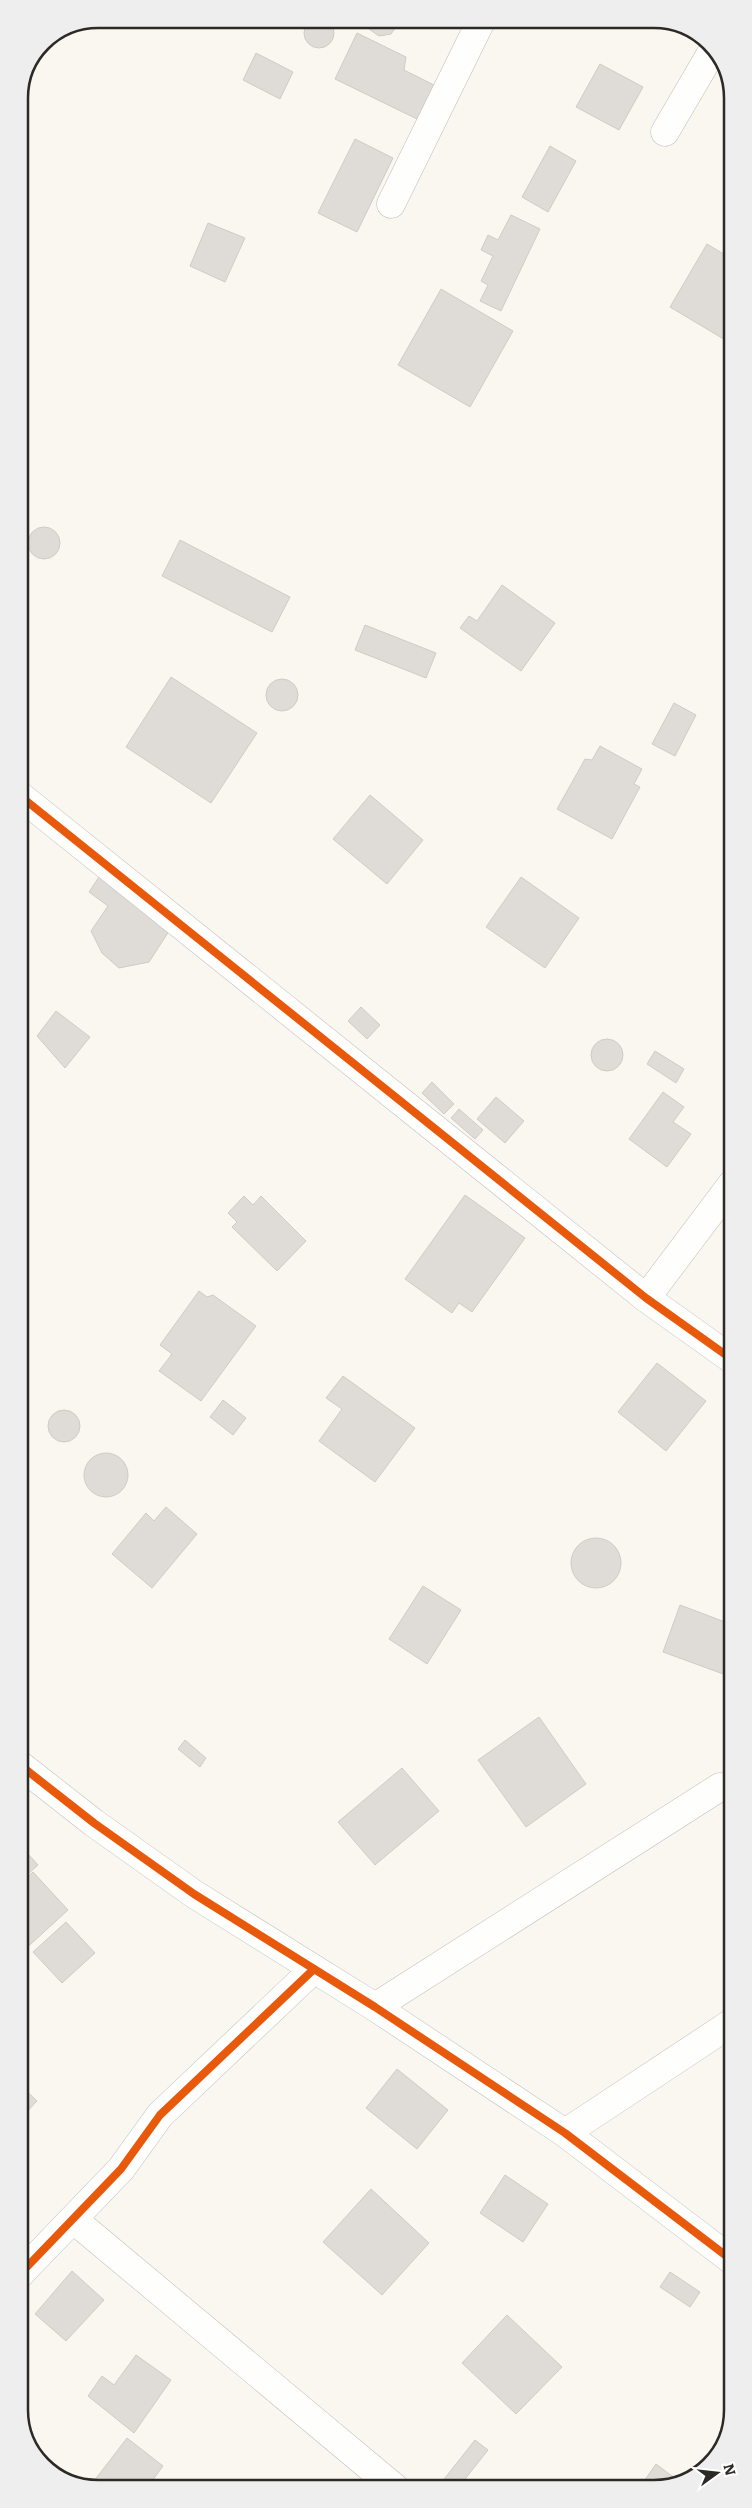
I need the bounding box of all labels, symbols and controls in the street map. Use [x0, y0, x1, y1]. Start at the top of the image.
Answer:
north arrow [692, 2448, 742, 2498]
text: N [719, 2461, 742, 2478]

